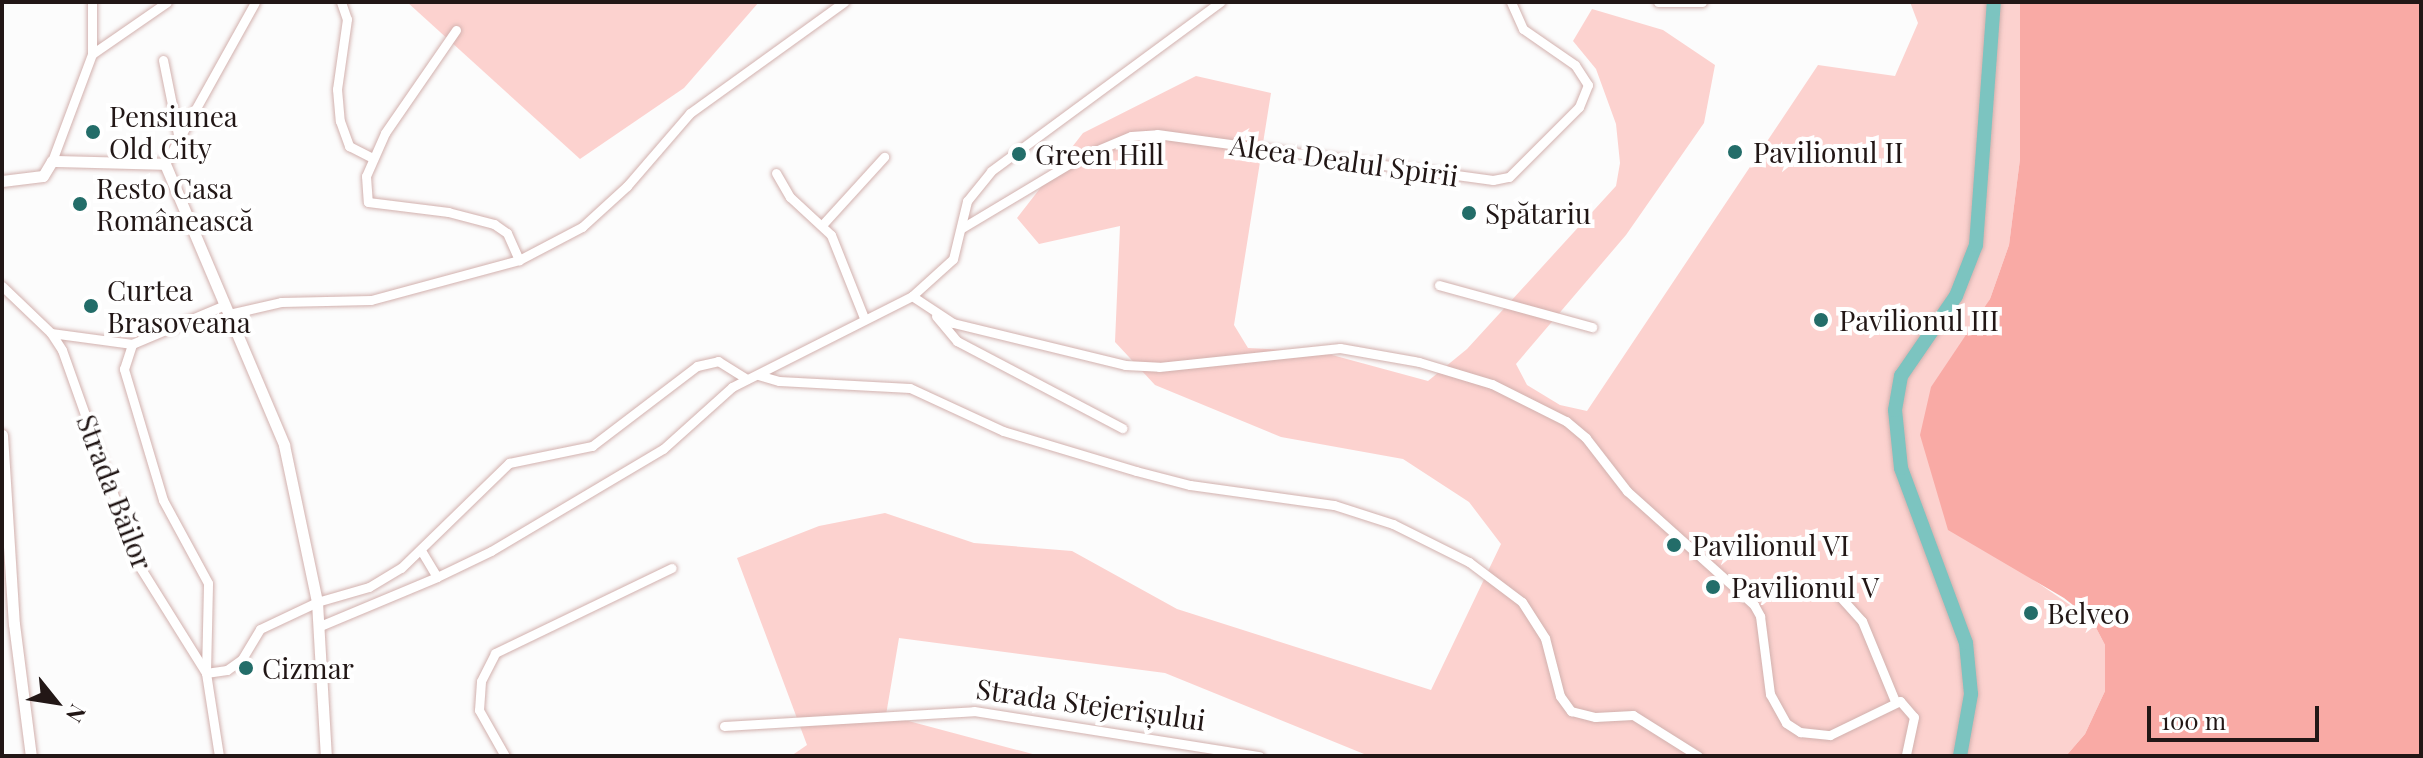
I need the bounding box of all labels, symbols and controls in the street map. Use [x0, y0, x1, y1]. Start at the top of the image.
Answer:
place label: Pensiunea Old City [109, 99, 238, 165]
marker: Pensiunea Old City [84, 123, 102, 141]
street label: Aleea Dealul Spirii [1227, 127, 1461, 193]
place label: Pavilionul II [1753, 135, 1903, 169]
place label: Green Hill [1035, 137, 1164, 171]
marker: Pavilionul II [1724, 141, 1746, 163]
marker: Green Hill [1010, 145, 1028, 163]
place label: Resto Casa Românească [96, 171, 253, 237]
marker: Resto Casa Românească [71, 195, 89, 213]
place label: Spătariu [1485, 196, 1591, 230]
marker: Spătariu [1460, 204, 1478, 222]
place label: Curtea Brasoveana [107, 273, 251, 339]
marker: Curtea Brasoveana [82, 297, 100, 315]
place label: Pavilionul III [1839, 303, 1999, 337]
marker: Pavilionul III [1810, 309, 1832, 331]
street label: Strada Băilor [70, 410, 160, 574]
place label: Pavilionul VI [1692, 528, 1851, 562]
marker: Pavilionul VI [1663, 534, 1685, 556]
place label: Pavilionul V [1731, 570, 1880, 604]
marker: Pavilionul V [1702, 576, 1724, 598]
place label: Belveo [2047, 596, 2130, 630]
marker: Belveo [2022, 604, 2040, 622]
place label: Cizmar [262, 651, 354, 685]
marker: Cizmar [237, 659, 255, 677]
north arrow [16, 662, 96, 742]
street label: Strada Stejerișului [974, 671, 1208, 737]
scale bar [2151, 690, 2323, 740]
text: N [60, 700, 94, 728]
text: 100 m [2161, 704, 2226, 736]

